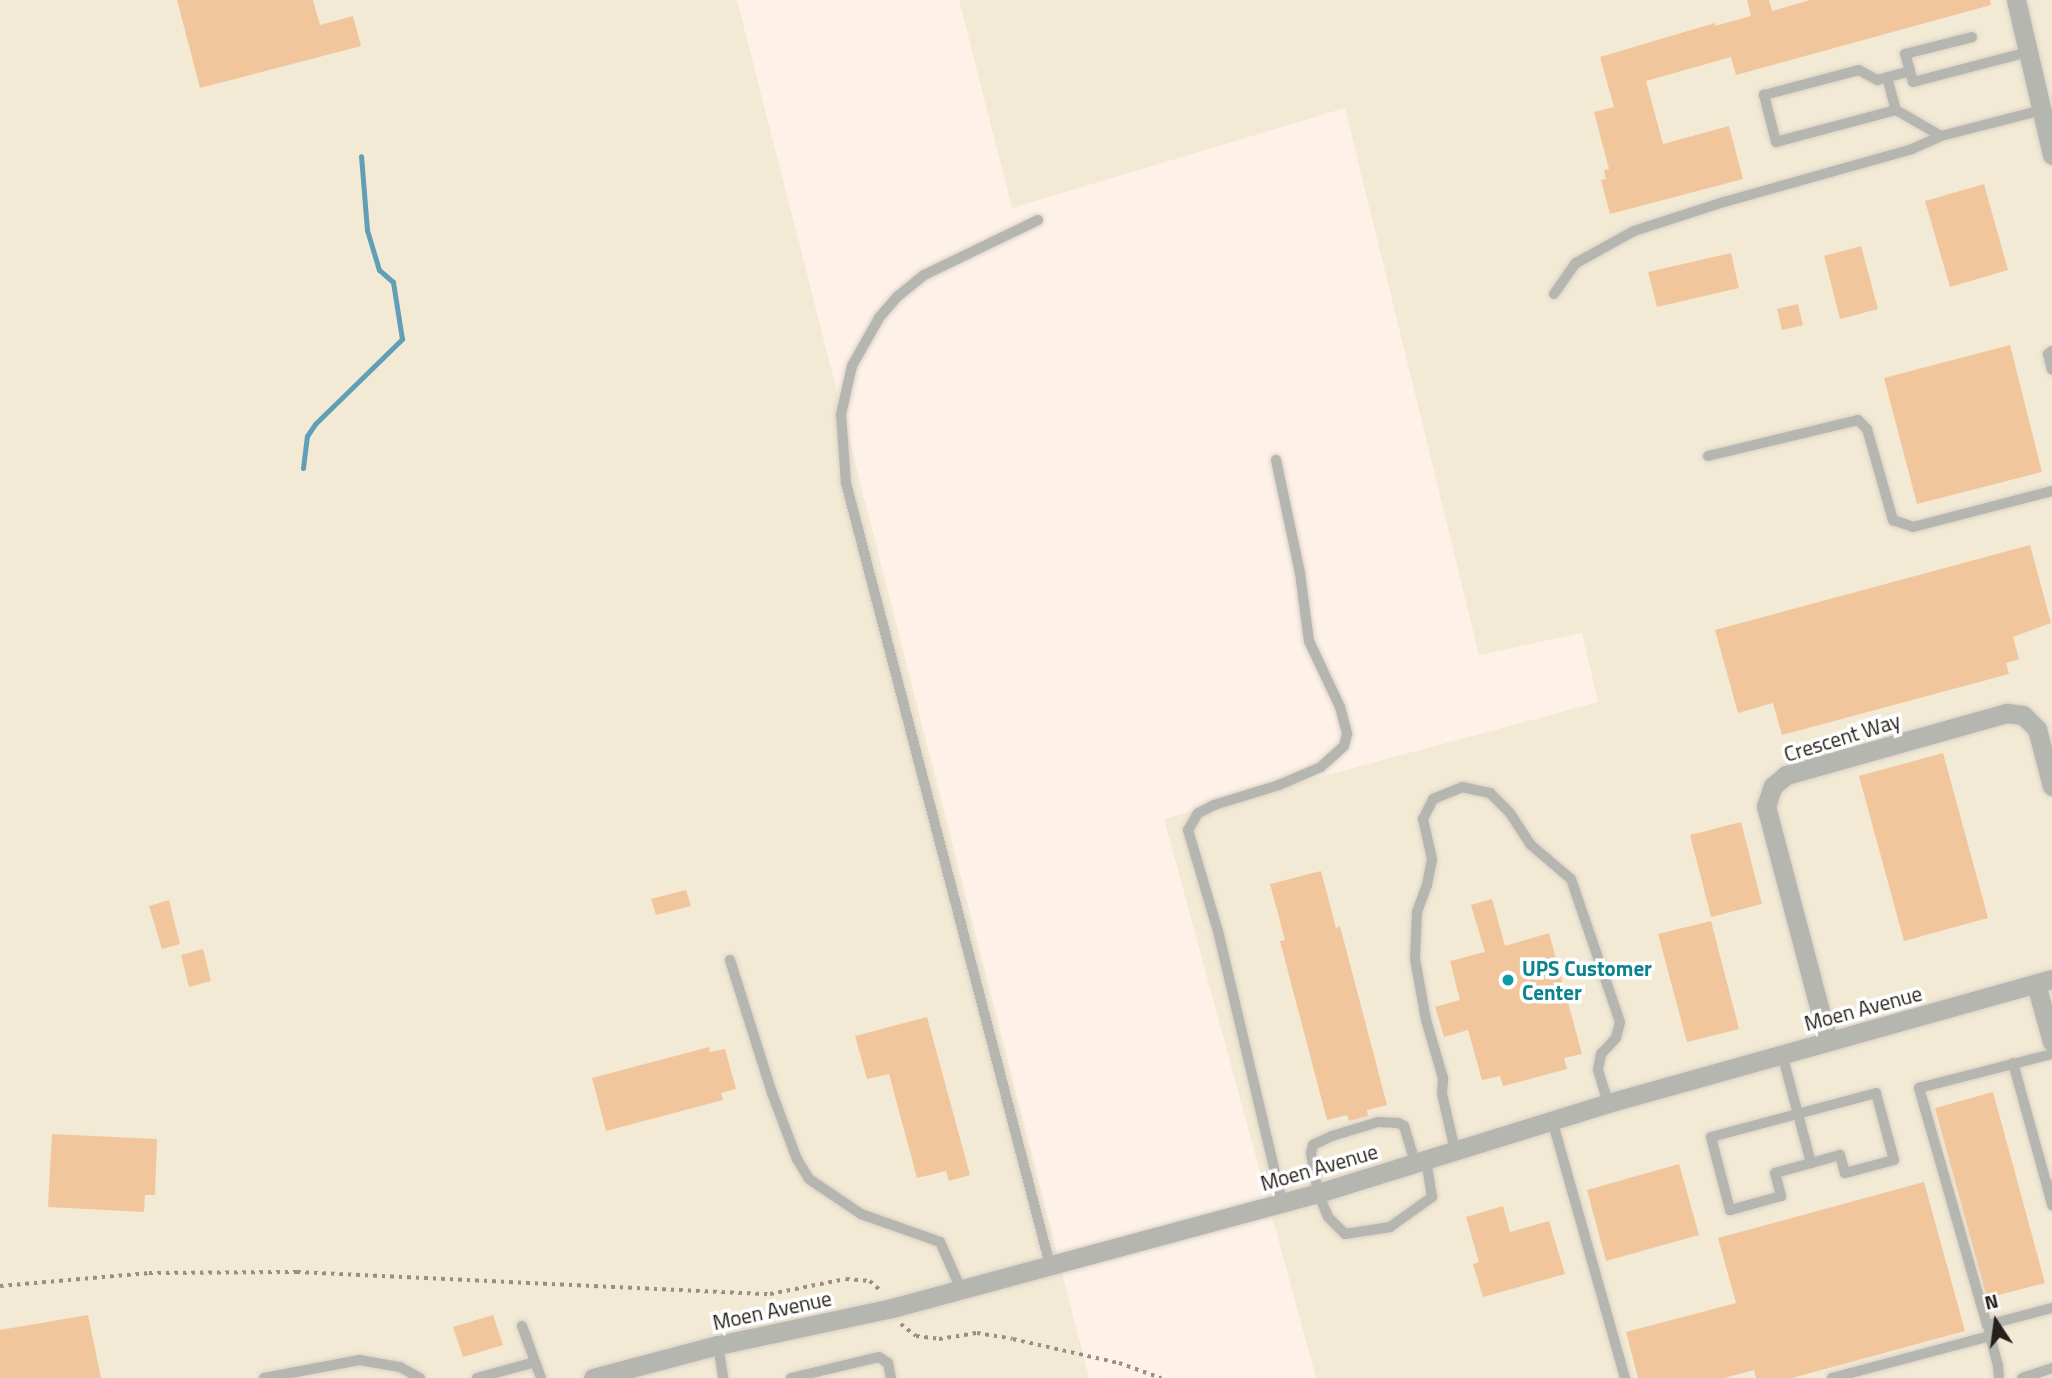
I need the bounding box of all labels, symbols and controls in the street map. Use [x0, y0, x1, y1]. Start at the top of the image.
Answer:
street label: Crescent Way [1781, 707, 1903, 767]
place label: UPS Customer Center [1522, 955, 1652, 1005]
marker: UPS Customer Center [1500, 972, 1516, 988]
street label: Moen Avenue [1801, 980, 1925, 1036]
street label: Moen Avenue [1257, 1138, 1381, 1196]
street label: Moen Avenue [710, 1285, 834, 1335]
text: N [1981, 1285, 2001, 1317]
north arrow [1961, 1287, 2031, 1357]

